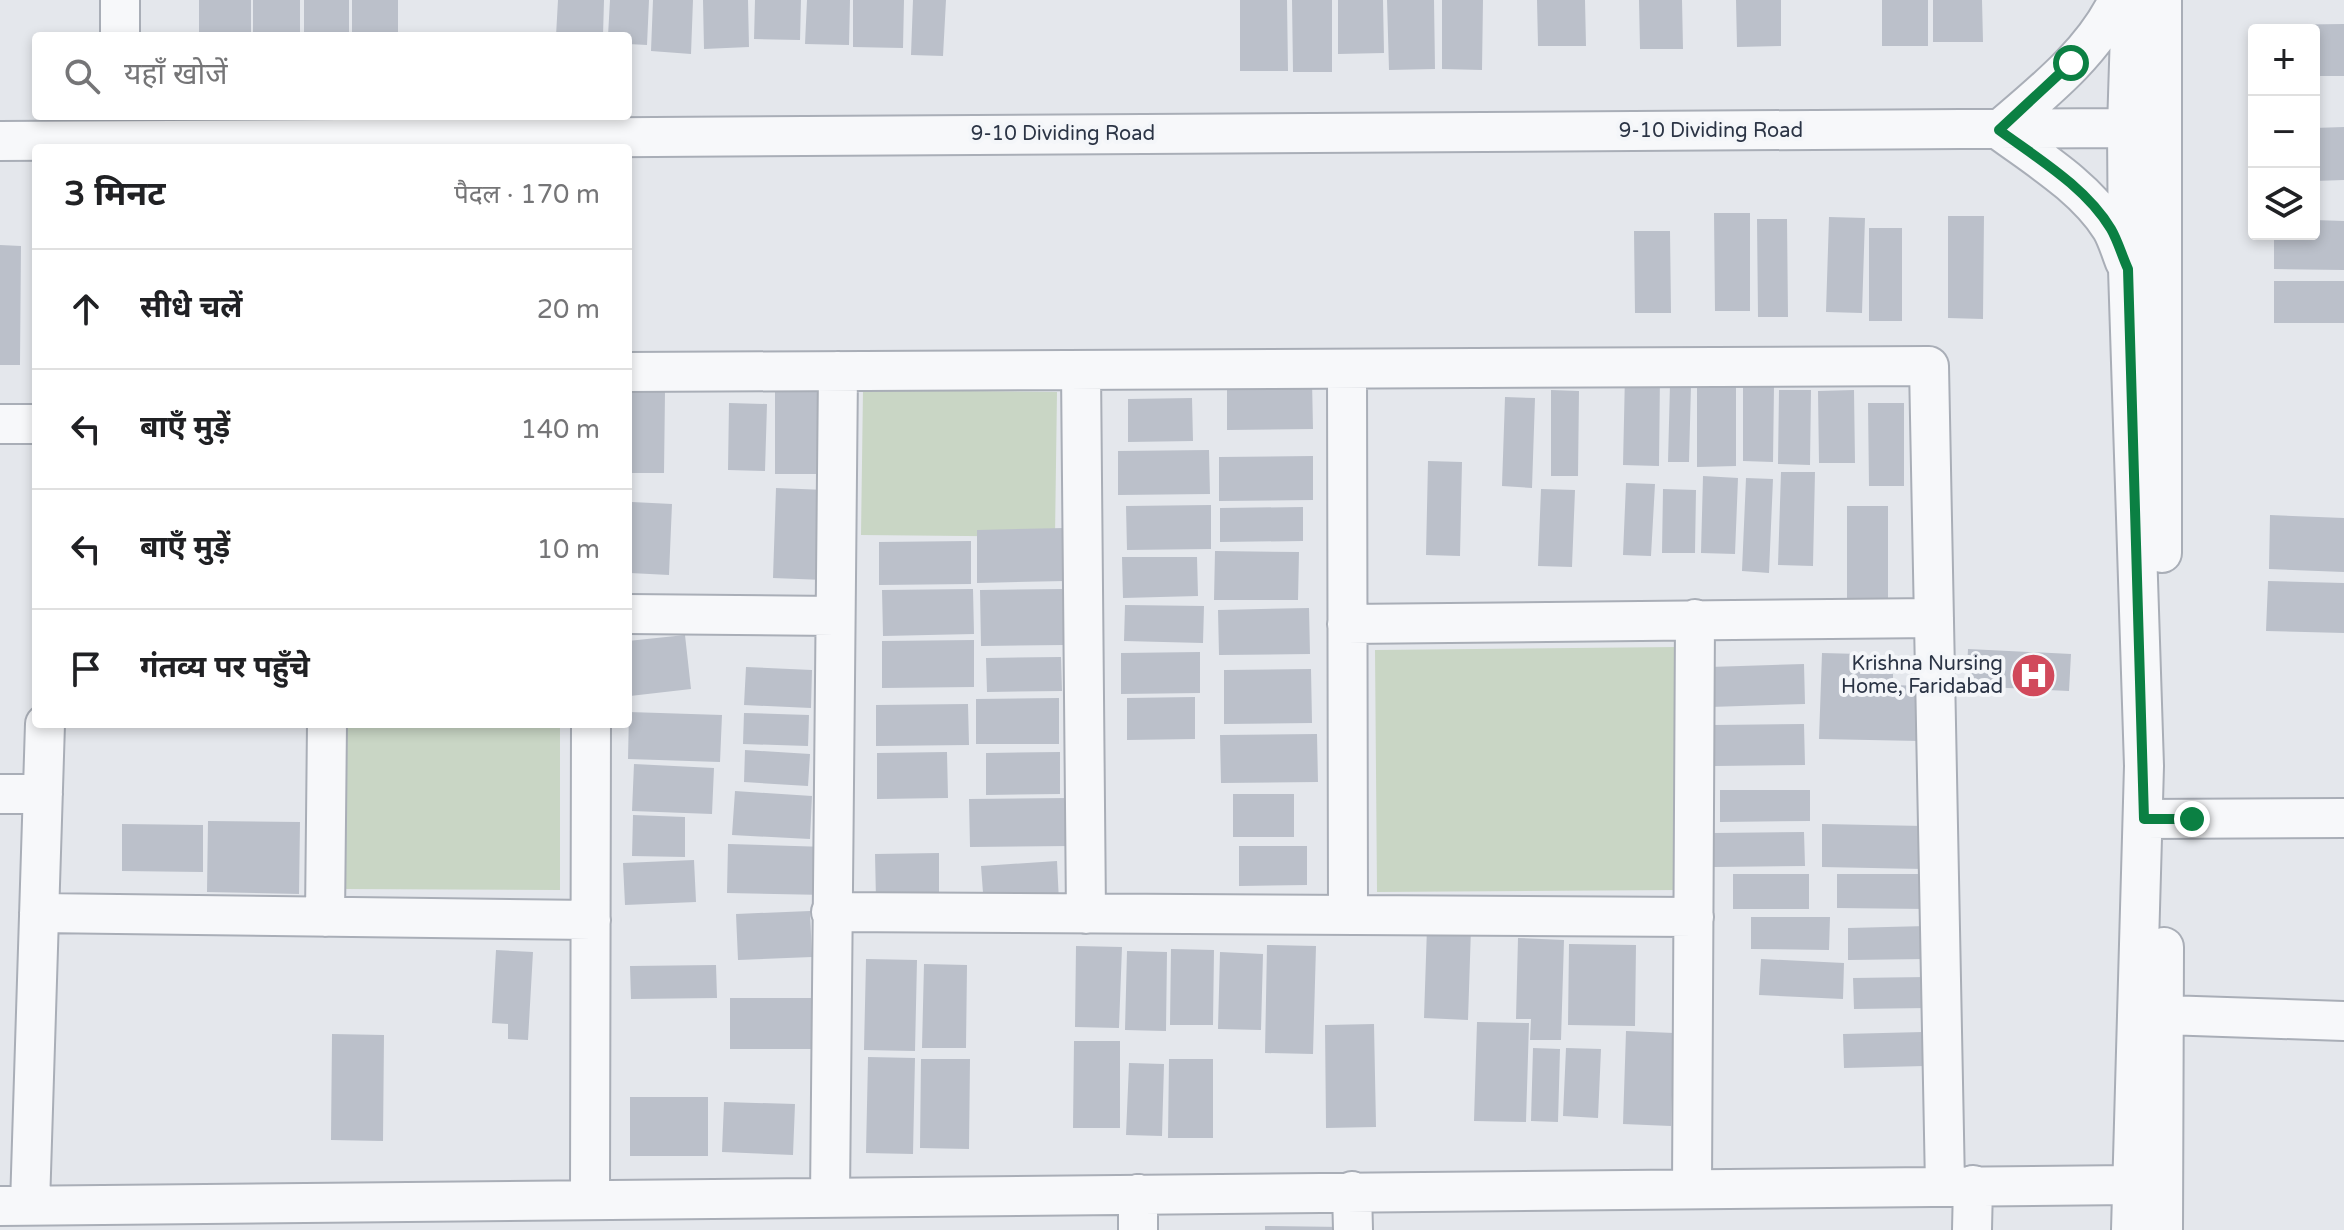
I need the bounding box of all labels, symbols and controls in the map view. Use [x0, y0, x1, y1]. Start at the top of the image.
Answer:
map controls [2248, 24, 2320, 240]
button: + [2248, 24, 2320, 96]
search box [32, 32, 632, 120]
route start [2053, 45, 2089, 81]
icon: search [60, 54, 104, 98]
text: यहाँ खोजें [124, 56, 227, 93]
button: − [2248, 96, 2320, 168]
street label: 9-10 Dividing Road [1619, 119, 1803, 143]
street label: 9-10 Dividing Road [971, 122, 1155, 146]
button: layers [2248, 168, 2320, 240]
text: 3 मिनट [64, 174, 166, 215]
text: पैदल · 170 m [454, 179, 600, 210]
icon: ahead [64, 287, 108, 331]
text: सीधे चलें [140, 289, 242, 326]
text: 20 m [537, 294, 600, 325]
icon: left [64, 407, 108, 451]
text: बाएँ मुड़ें [140, 409, 230, 446]
text: 140 m [520, 414, 600, 445]
icon: left [64, 527, 108, 571]
text: बाएँ मुड़ें [140, 529, 230, 566]
text: 10 m [537, 534, 600, 565]
icon: arrive [64, 647, 108, 691]
text: गंतव्य पर पहुँचे [140, 649, 310, 686]
hospital icon: Krishna Nursing Home, Faridabad [2010, 651, 2058, 699]
place label: Krishna Nursing Home, Faridabad [1841, 652, 2003, 699]
route end [2174, 801, 2210, 837]

